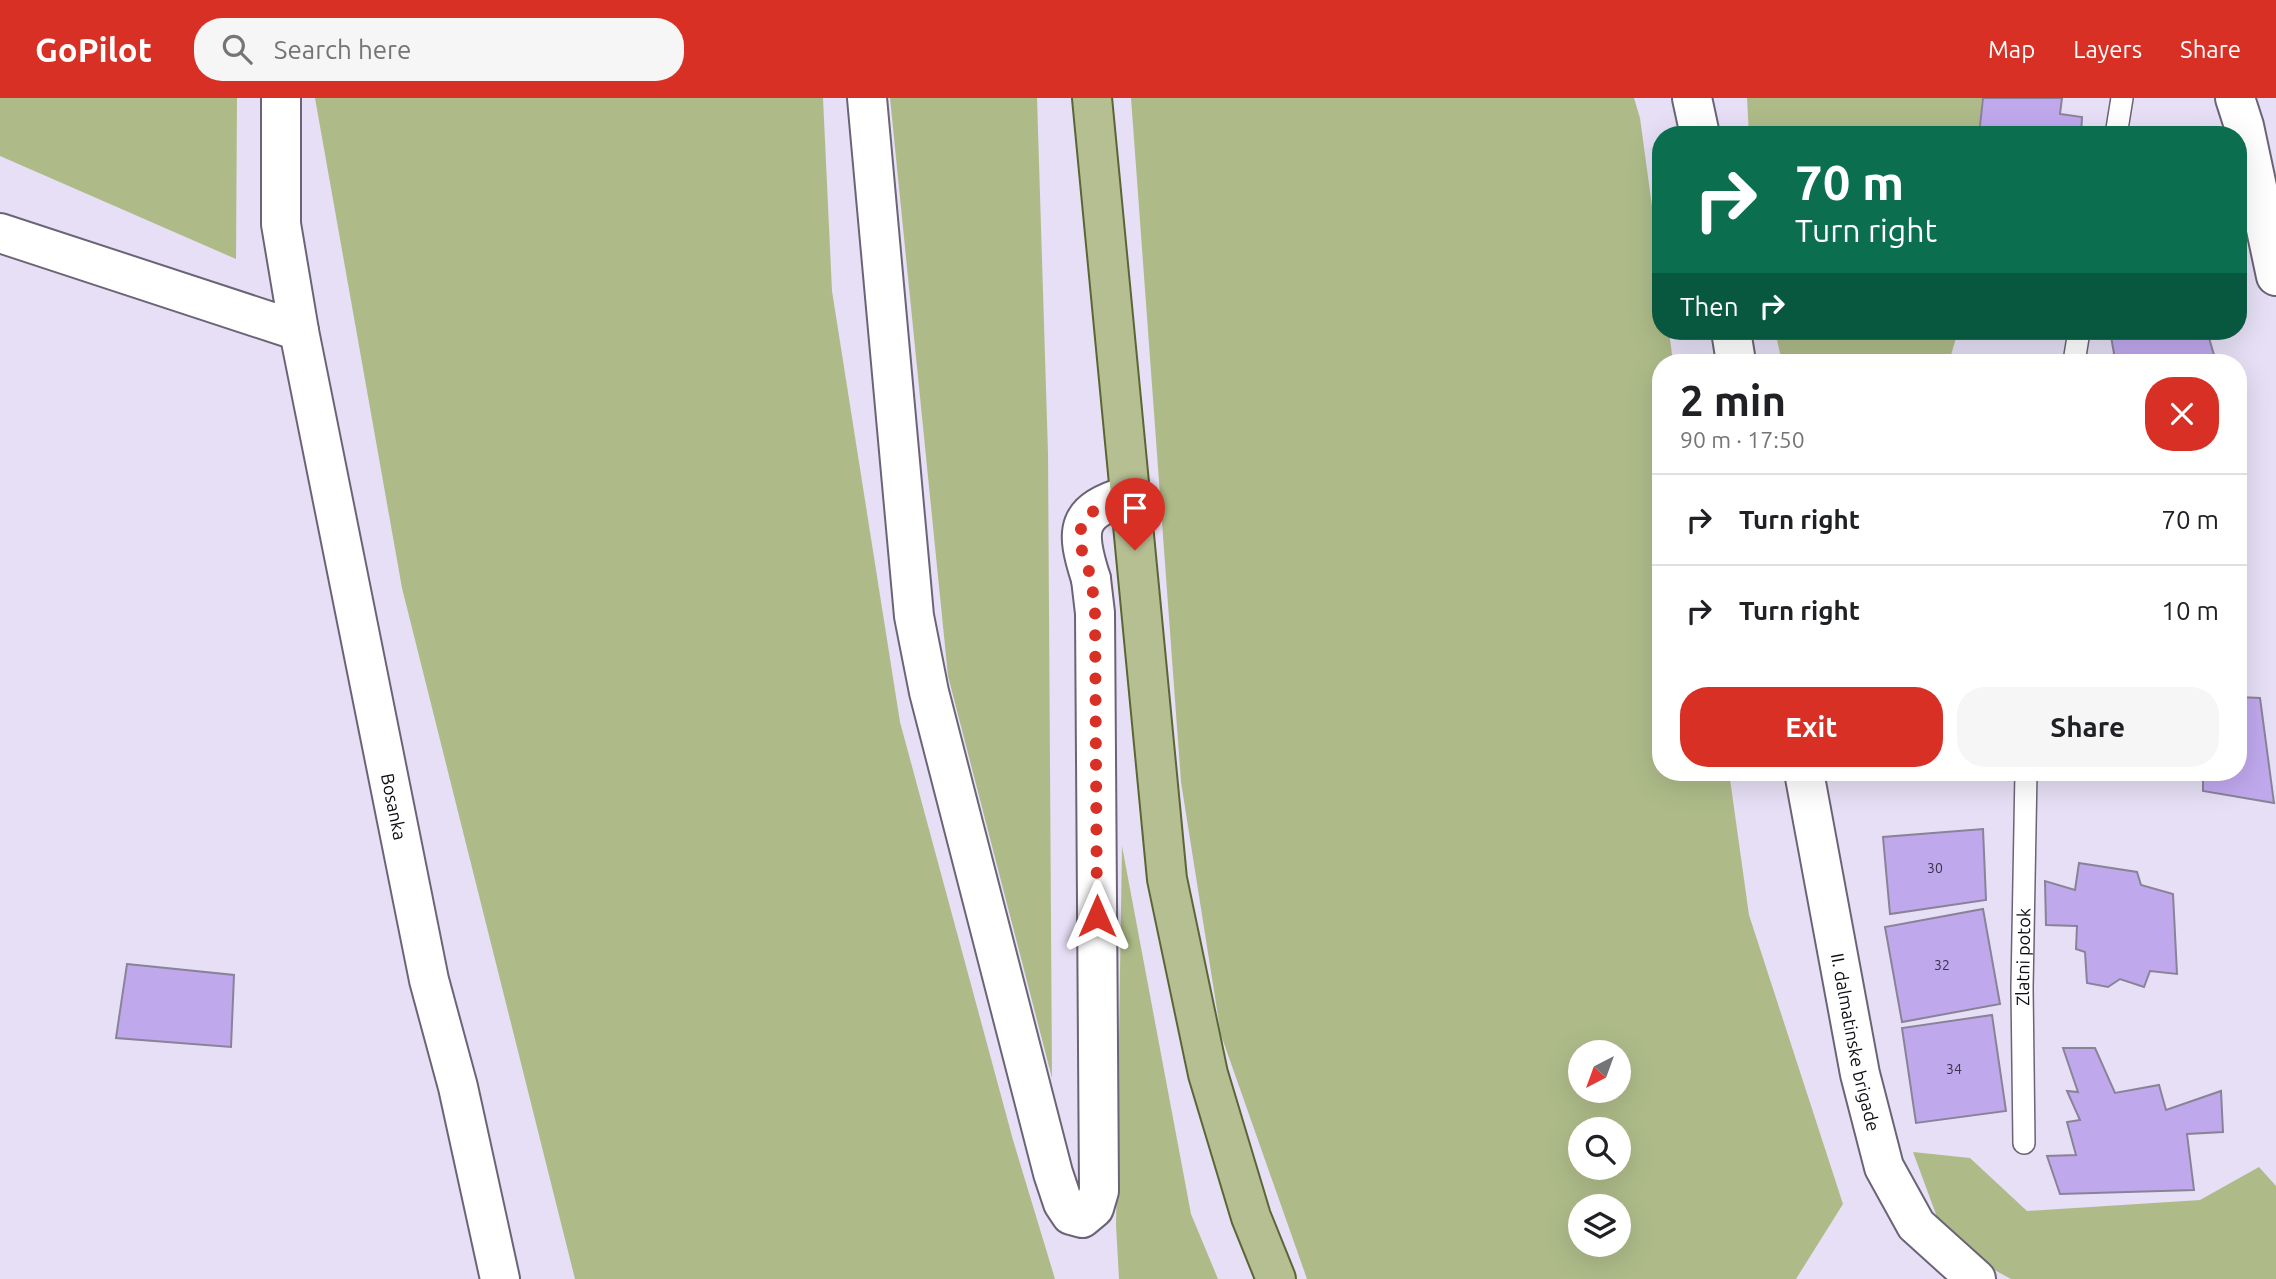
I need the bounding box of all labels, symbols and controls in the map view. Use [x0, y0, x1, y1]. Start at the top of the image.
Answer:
search box [194, 18, 684, 81]
icon: search [218, 30, 256, 68]
text: GoPilot [35, 31, 152, 68]
text: Search here [274, 35, 411, 64]
text: Map [1988, 36, 2035, 63]
text: Layers [2073, 36, 2142, 63]
text: Share [2180, 36, 2241, 63]
icon: right [1680, 154, 1771, 245]
text: 70 m [1795, 154, 1904, 209]
text: Turn right [1795, 212, 1937, 248]
icon: right [1753, 287, 1791, 325]
text: Then [1680, 292, 1739, 321]
text: 2 min [1680, 377, 1786, 424]
button: close [2145, 377, 2219, 451]
text: 90 m · 17:50 [1680, 427, 1805, 452]
pin [1105, 478, 1165, 550]
icon: arrive [1116, 489, 1154, 527]
icon: right [1680, 501, 1718, 539]
text: Turn right [1739, 505, 1860, 534]
text: 70 m [2161, 505, 2219, 534]
icon: right [1680, 592, 1718, 630]
text: Turn right [1739, 596, 1860, 625]
text: 10 m [2161, 596, 2219, 625]
button: Exit [1680, 687, 1943, 767]
button: Share [1957, 687, 2219, 767]
street label: Bosanka [378, 771, 411, 842]
house number: 30 [1927, 860, 1943, 876]
position arrow [1060, 879, 1134, 953]
street label: Zlatni potok [2012, 908, 2033, 1006]
street label: II. dalmatinske brigade [1828, 951, 1884, 1133]
house number: 32 [1934, 957, 1950, 973]
north arrow [1568, 1040, 1631, 1102]
map controls [1568, 1040, 1631, 1257]
house number: 34 [1946, 1061, 1962, 1077]
button: search [1568, 1117, 1631, 1180]
button: layers [1568, 1194, 1631, 1257]

